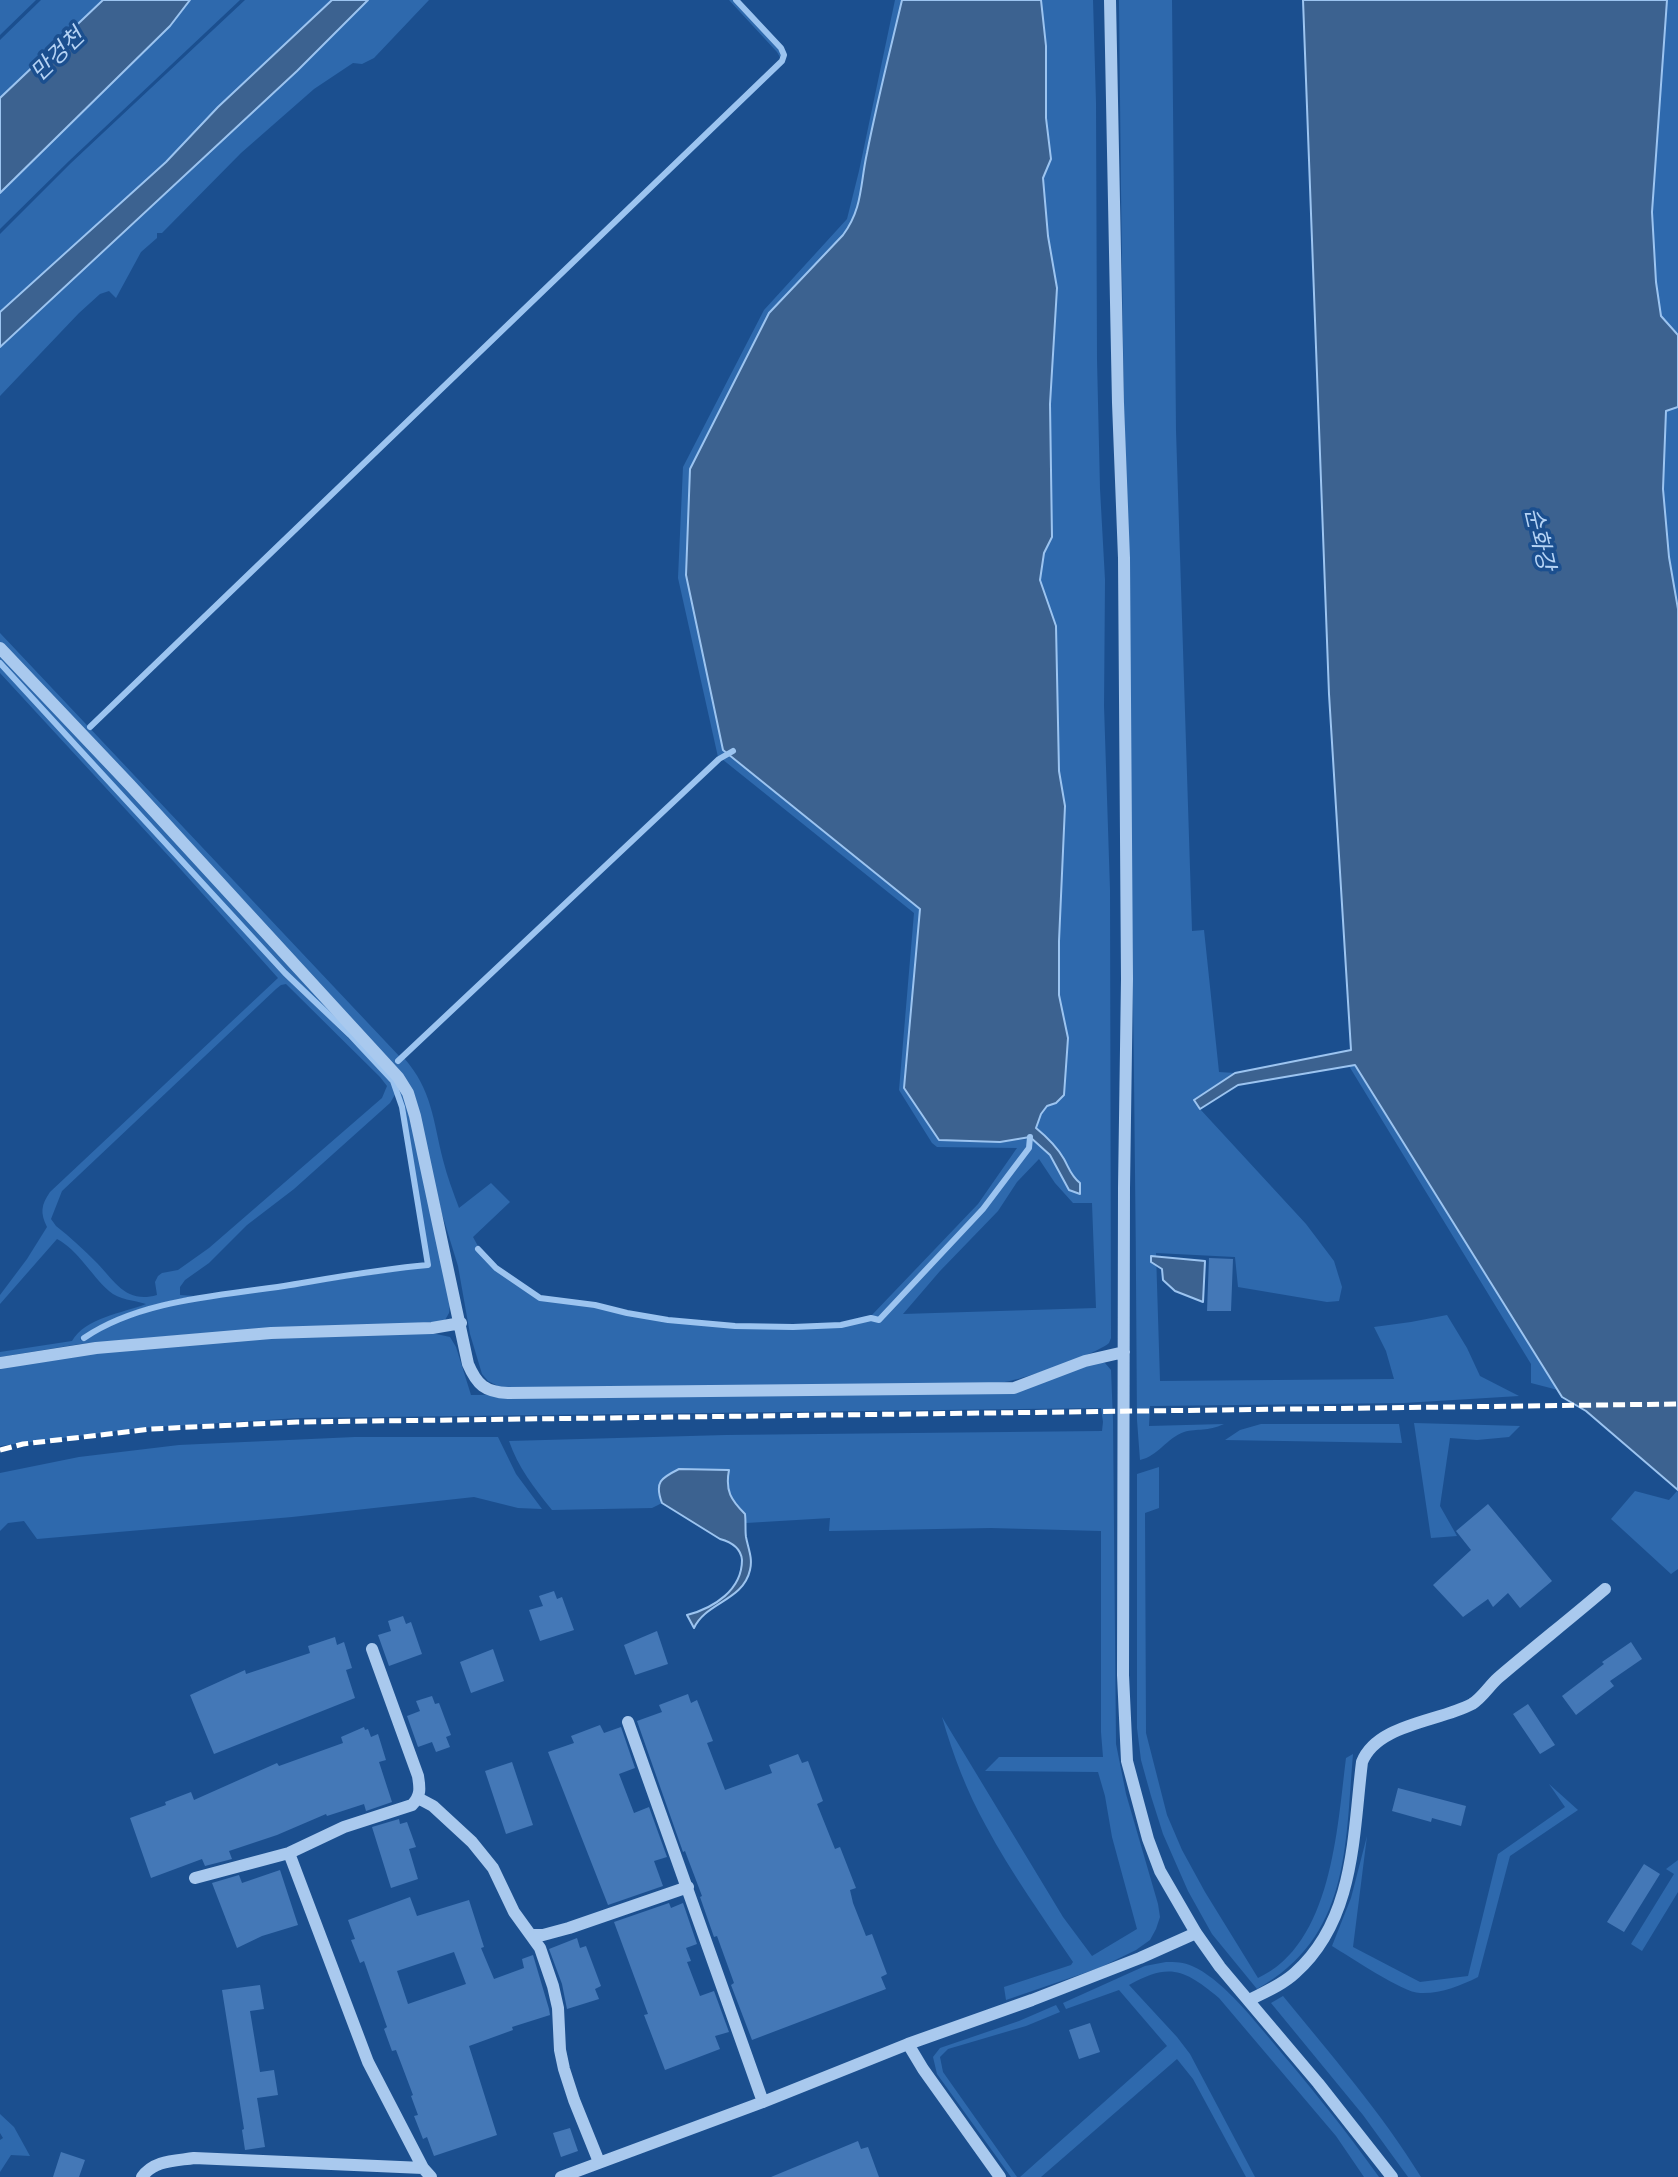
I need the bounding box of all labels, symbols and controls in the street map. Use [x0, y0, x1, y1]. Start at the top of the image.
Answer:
water label: 만겅천 [26, 23, 90, 87]
water label: 순화강 [1518, 505, 1560, 573]

